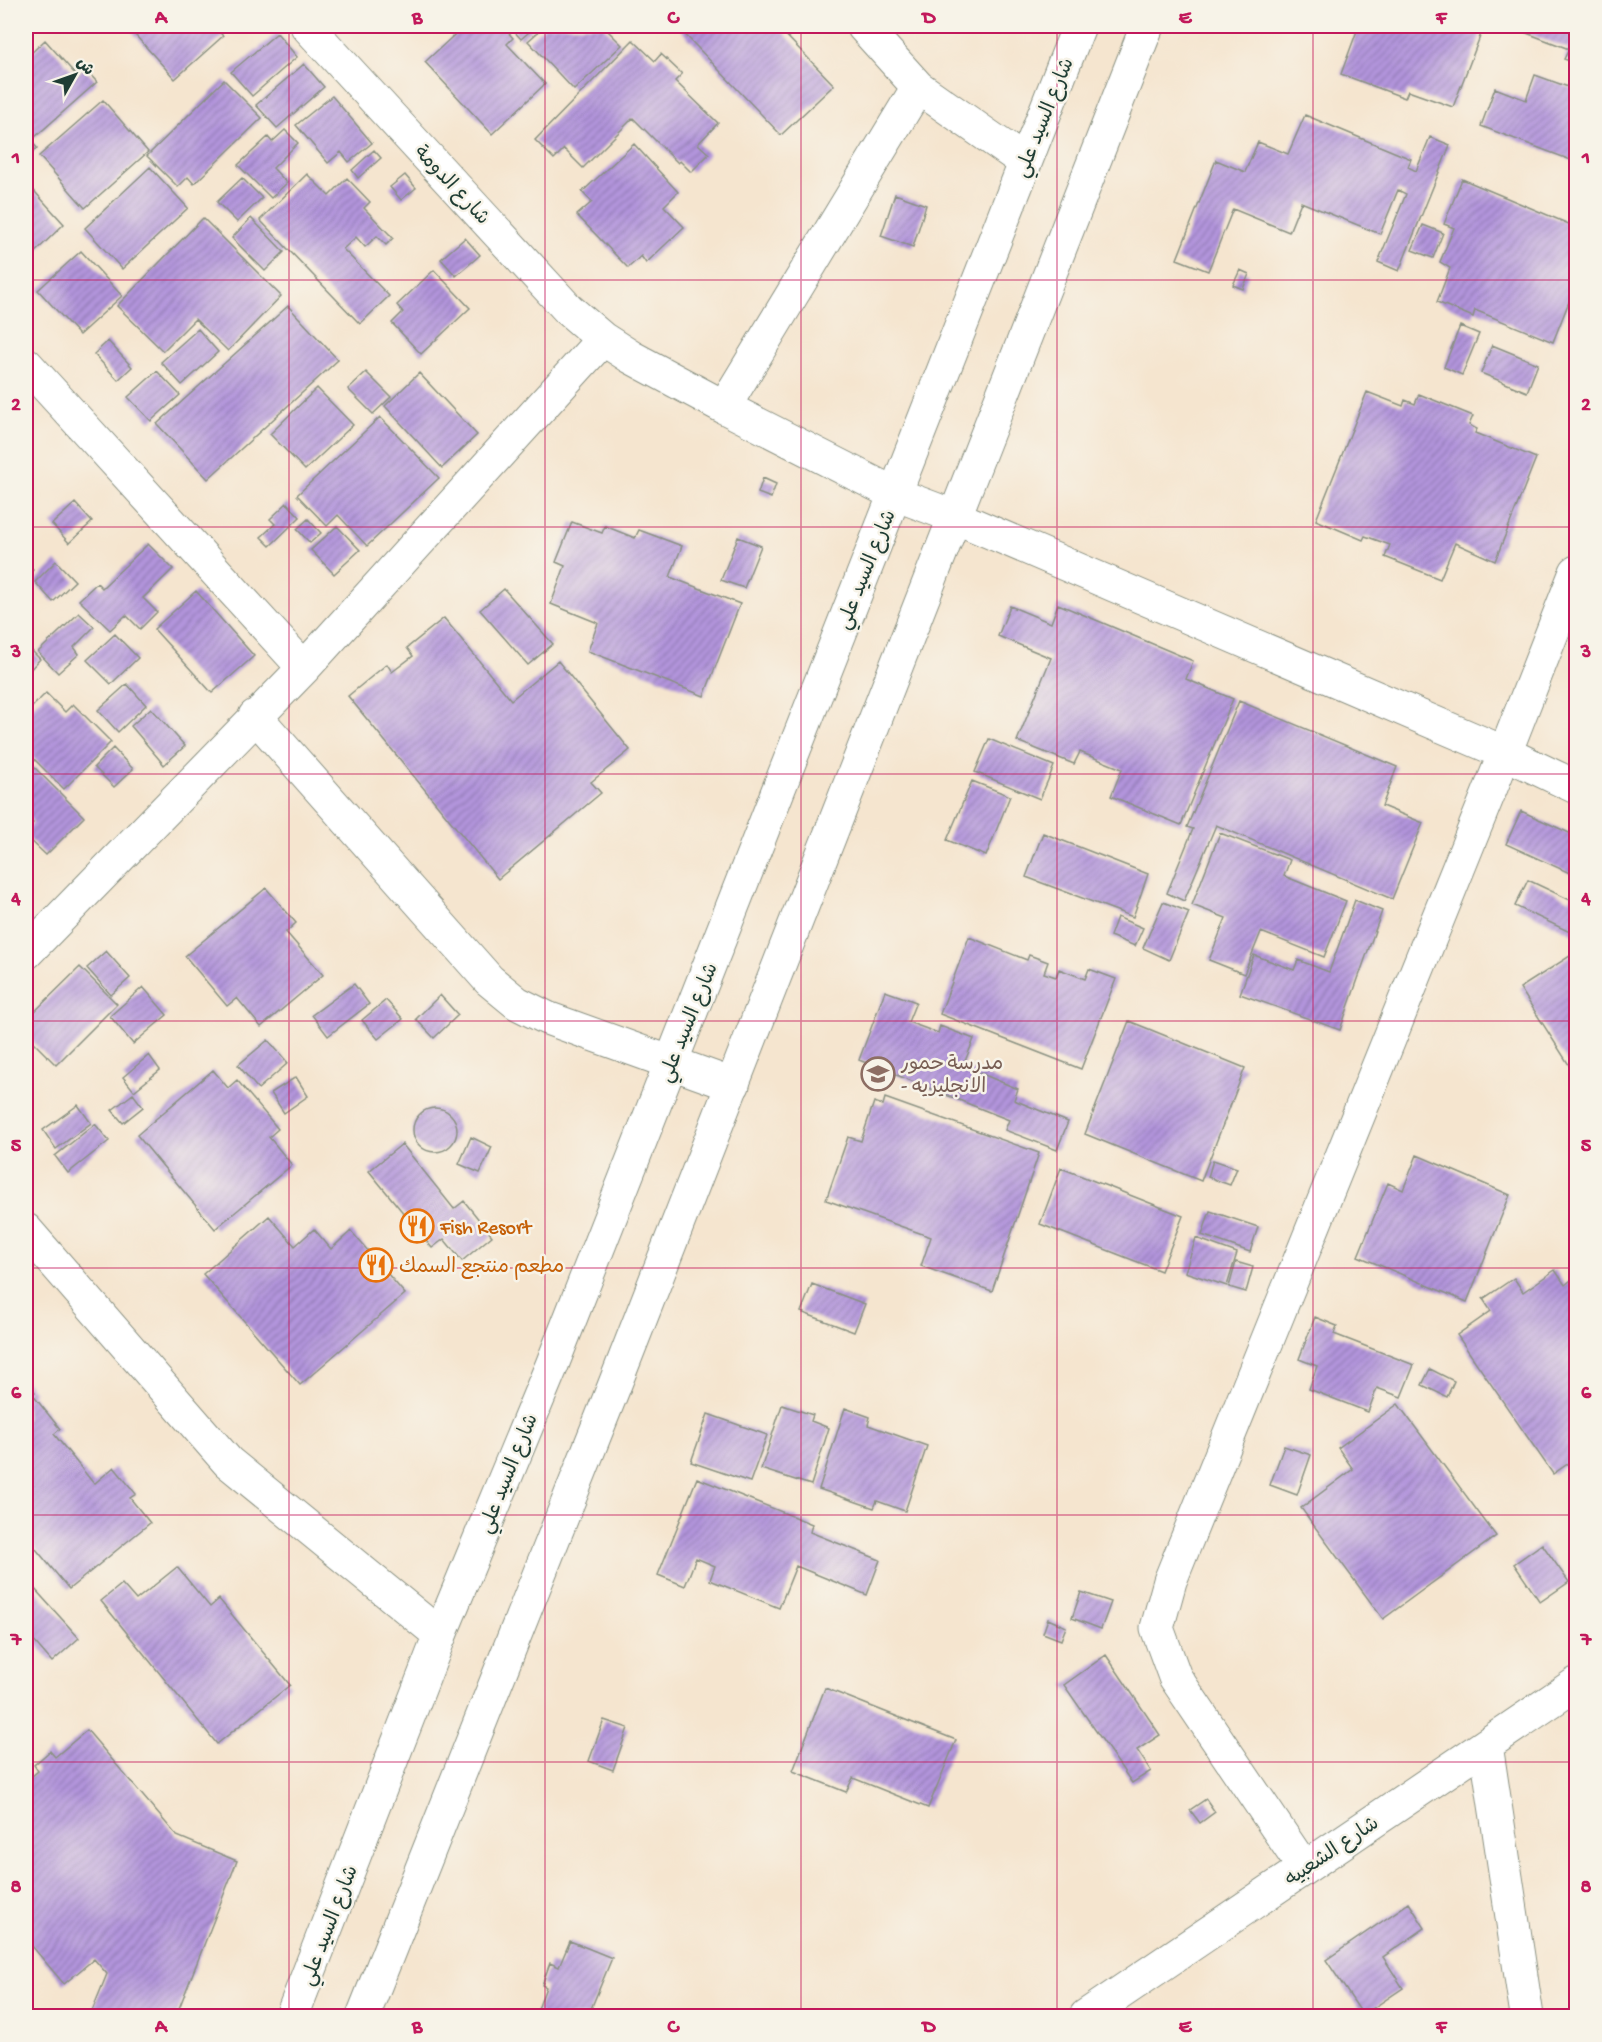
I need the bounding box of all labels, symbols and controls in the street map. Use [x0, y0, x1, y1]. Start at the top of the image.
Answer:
text: A [154, 8, 169, 31]
text: B [411, 8, 423, 31]
text: C [667, 8, 681, 31]
text: D [920, 8, 936, 31]
text: E [1179, 8, 1193, 31]
text: F [1435, 8, 1448, 31]
north arrow [45, 45, 105, 105]
text: ش [71, 55, 97, 80]
street label: شارع السيد علي [1011, 55, 1083, 183]
street label: شارع الدومة [408, 141, 494, 231]
text: 1 [11, 148, 20, 171]
text: 1 [1581, 148, 1590, 171]
text: 2 [11, 395, 21, 418]
text: 2 [1581, 395, 1591, 418]
street label: شارع السيد علي [833, 507, 905, 635]
text: 3 [10, 642, 21, 665]
text: 3 [1580, 642, 1591, 665]
text: 4 [10, 889, 21, 912]
text: 4 [1580, 889, 1591, 912]
street label: شارع السيد علي [655, 960, 727, 1088]
place label: مدرسة حمور - الانجليزيه [900, 1054, 1003, 1100]
school or university icon: مدرسة حمور - الانجليزيه [860, 1056, 896, 1092]
text: 5 [11, 1136, 22, 1159]
text: 5 [1581, 1136, 1592, 1159]
restaurant icon: Fish Resort [399, 1208, 435, 1244]
place label: Fish Resort [439, 1218, 533, 1241]
restaurant icon: مطعم منتجع السمك [358, 1247, 394, 1283]
place label: مطعم منتجع السمك [399, 1256, 564, 1280]
text: 6 [11, 1383, 22, 1406]
text: 6 [1581, 1383, 1592, 1406]
street label: شارع السيد علي [475, 1411, 547, 1539]
text: 7 [10, 1630, 23, 1653]
text: 7 [1580, 1630, 1593, 1653]
street label: شارع الشعبيه [1281, 1812, 1384, 1893]
street label: شارع السيد علي [297, 1863, 368, 1991]
text: 8 [11, 1877, 22, 1900]
text: 8 [1581, 1877, 1592, 1900]
text: A [154, 2017, 169, 2040]
text: B [411, 2017, 423, 2040]
text: C [667, 2017, 681, 2040]
text: D [920, 2017, 936, 2040]
text: E [1179, 2017, 1193, 2040]
text: F [1435, 2017, 1448, 2040]

